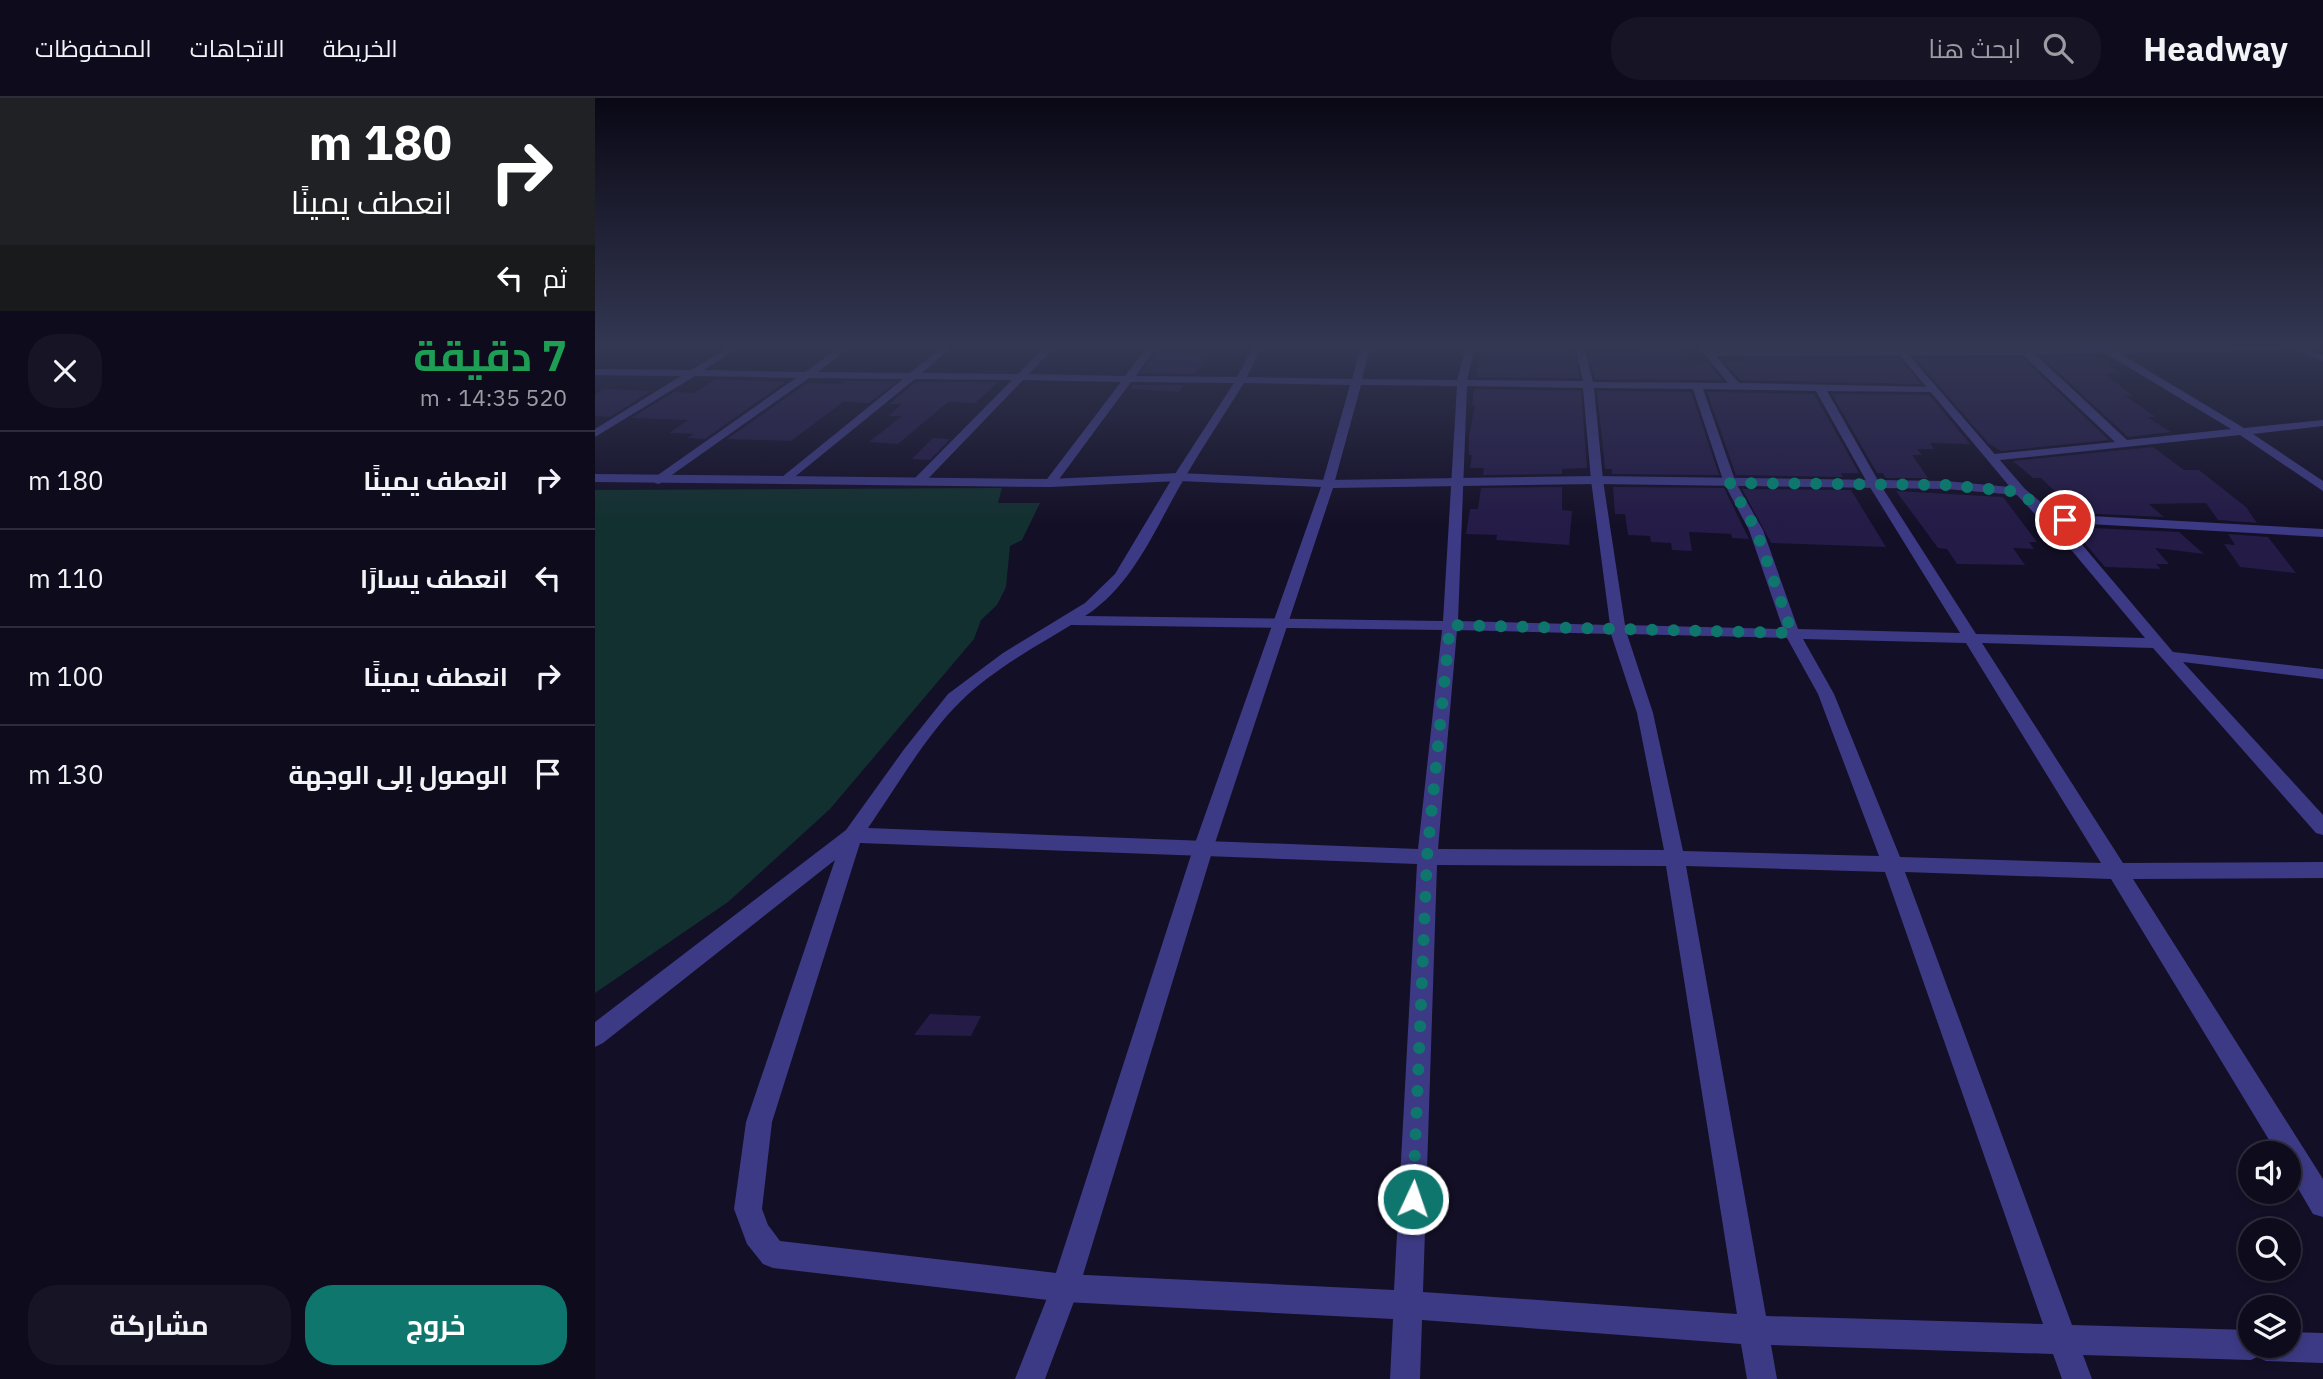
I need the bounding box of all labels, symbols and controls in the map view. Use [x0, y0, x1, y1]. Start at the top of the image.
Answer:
search box [1611, 17, 2101, 80]
text: Headway [2143, 27, 2288, 70]
icon: search [2039, 29, 2077, 67]
text: ابحث هنا [1928, 31, 2021, 65]
text: المحفوظات [35, 32, 152, 64]
text: الاتجاهات [190, 32, 285, 64]
text: الخريطة [323, 32, 398, 64]
text: 180 m [308, 110, 452, 173]
icon: right [476, 126, 567, 217]
text: انعطف يمينًا [291, 181, 452, 223]
icon: left [491, 259, 529, 297]
text: ثم [543, 261, 567, 295]
text: 7 دقيقة [413, 328, 567, 383]
button: close [28, 334, 102, 408]
text: 520 m · 14:35 [420, 382, 567, 412]
icon: right [529, 461, 567, 499]
text: 180 m [28, 463, 104, 497]
text: انعطف يمينًا [363, 463, 508, 497]
pin [2035, 490, 2095, 550]
icon: arrive [2046, 501, 2084, 539]
icon: left [529, 559, 567, 597]
text: 110 m [28, 561, 104, 595]
text: انعطف يسارًا [360, 561, 508, 595]
icon: right [529, 657, 567, 695]
text: 100 m [28, 659, 104, 693]
text: انعطف يمينًا [363, 659, 508, 693]
icon: arrive [529, 755, 567, 793]
text: 130 m [28, 757, 104, 791]
text: الوصول إلى الوجهة [289, 757, 508, 791]
map controls [2238, 1141, 2301, 1358]
button: sound [2238, 1141, 2301, 1204]
position arrow [1376, 1162, 1450, 1236]
button: search [2238, 1218, 2301, 1281]
button: مشاركة [28, 1285, 291, 1365]
button: خروج [305, 1285, 567, 1365]
button: layers [2238, 1295, 2301, 1358]

